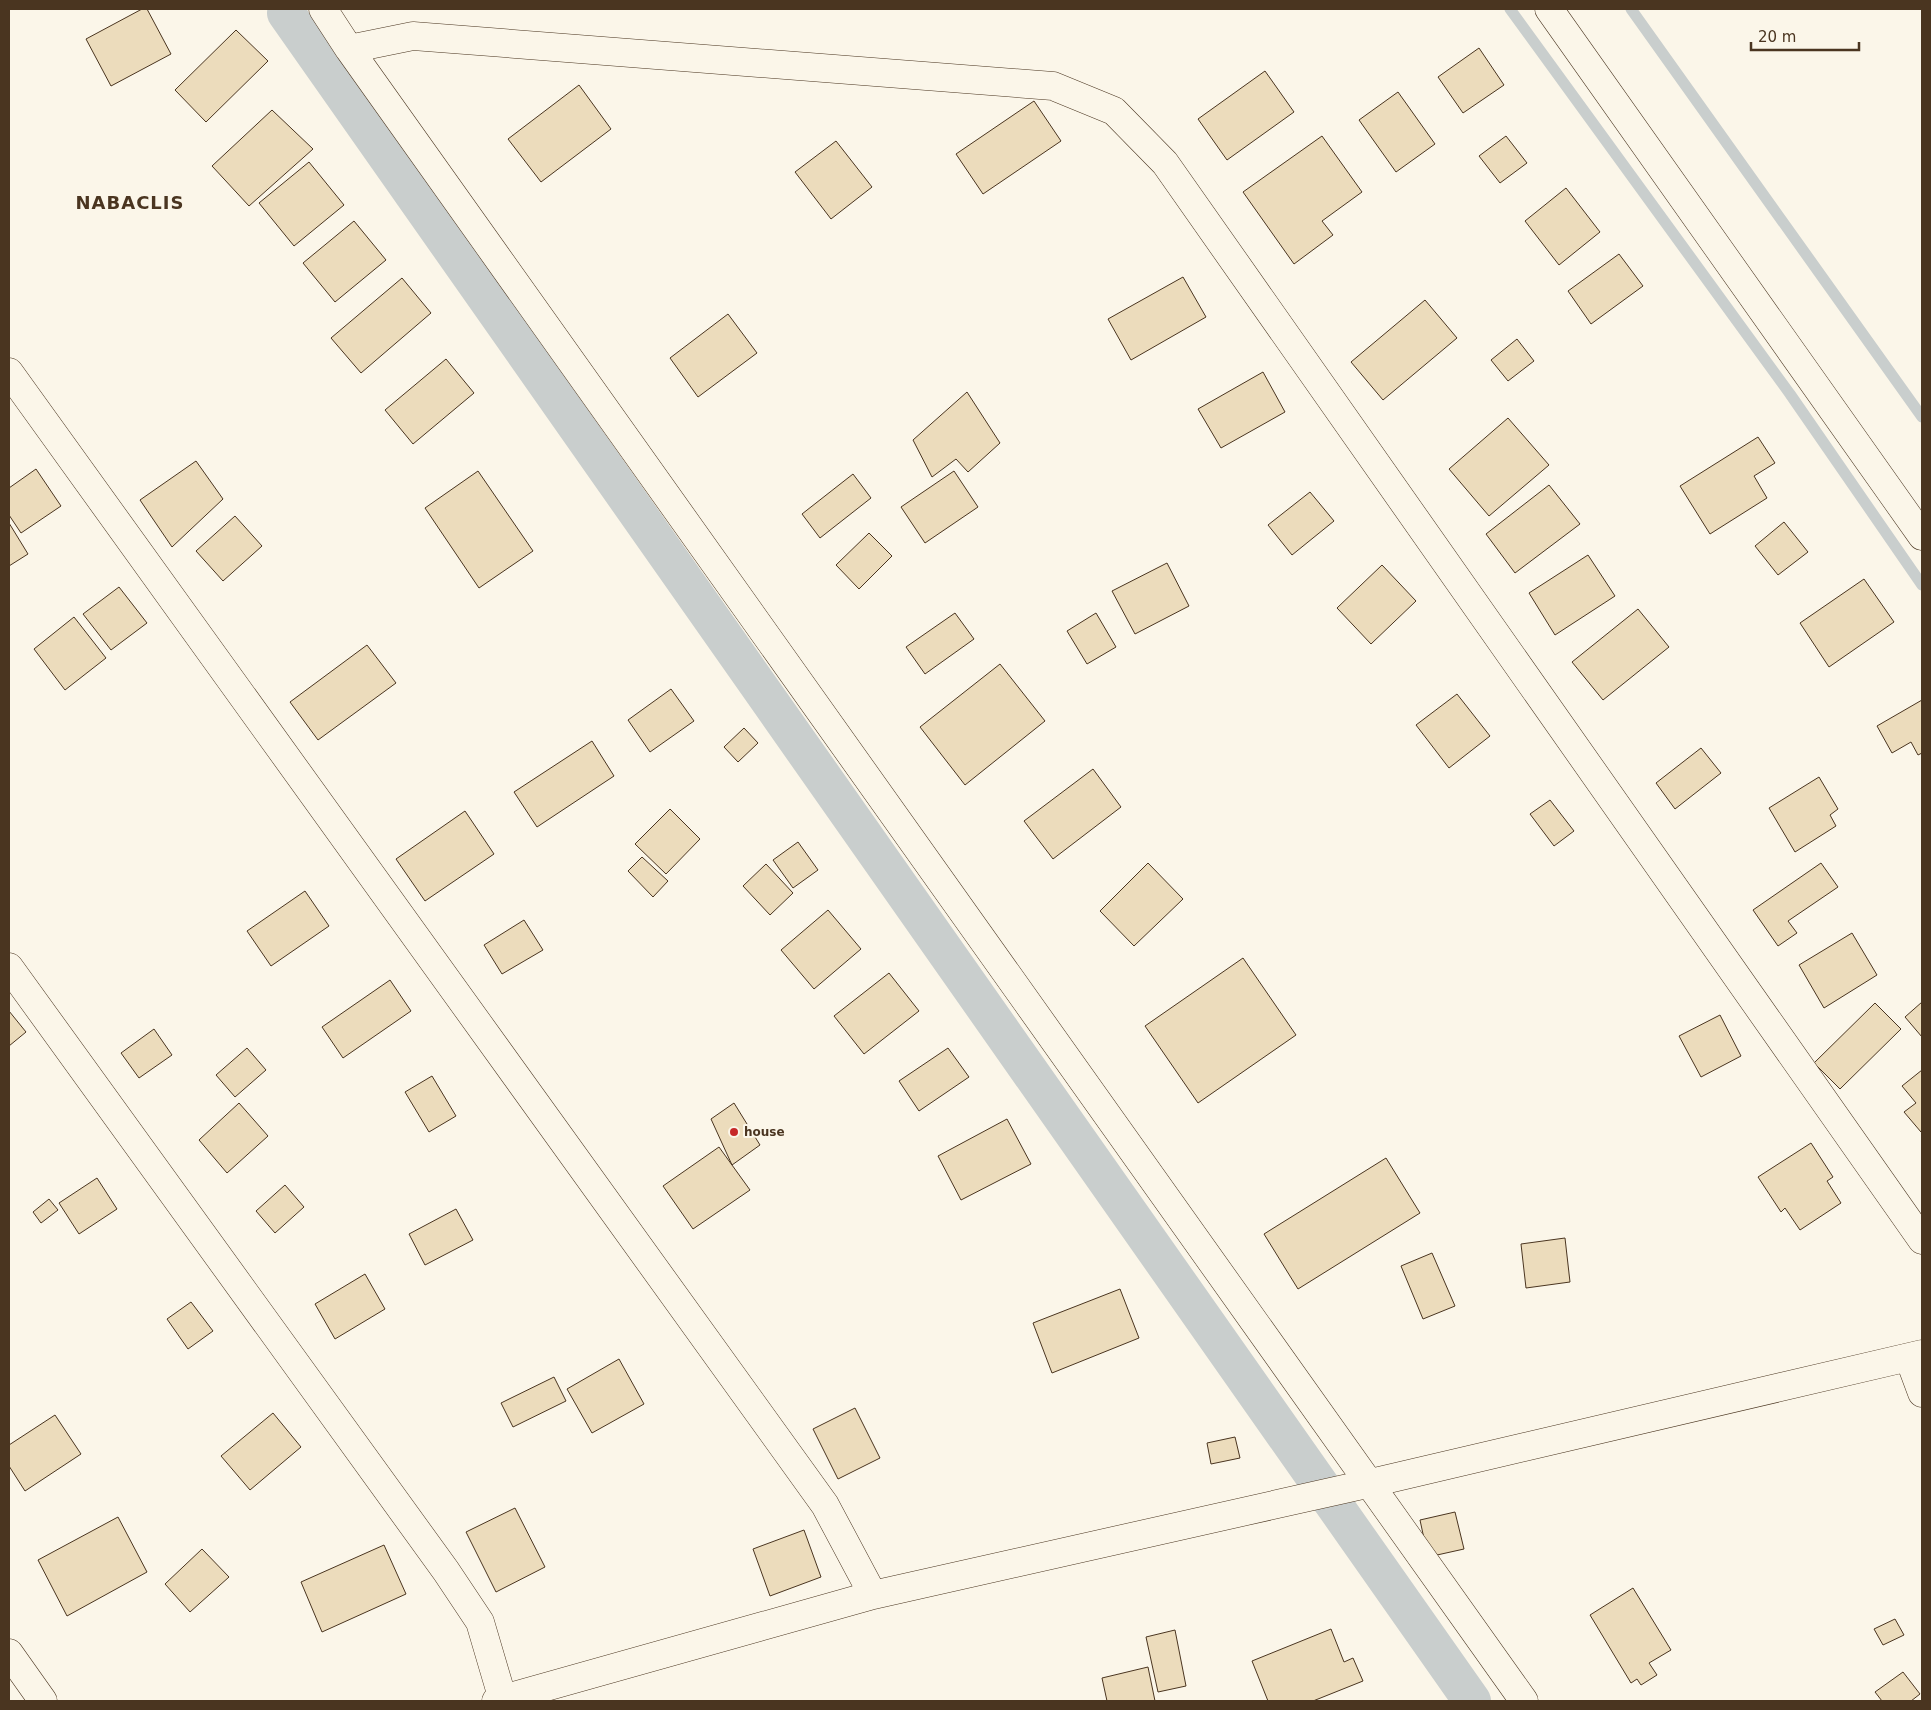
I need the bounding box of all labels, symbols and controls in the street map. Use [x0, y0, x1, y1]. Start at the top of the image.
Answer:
scale bar [1751, 20, 1858, 52]
text: 20 m [1758, 28, 1796, 46]
district label: NABACLIS [76, 192, 185, 213]
place label: house [744, 1125, 785, 1139]
marker: house [728, 1126, 740, 1138]

